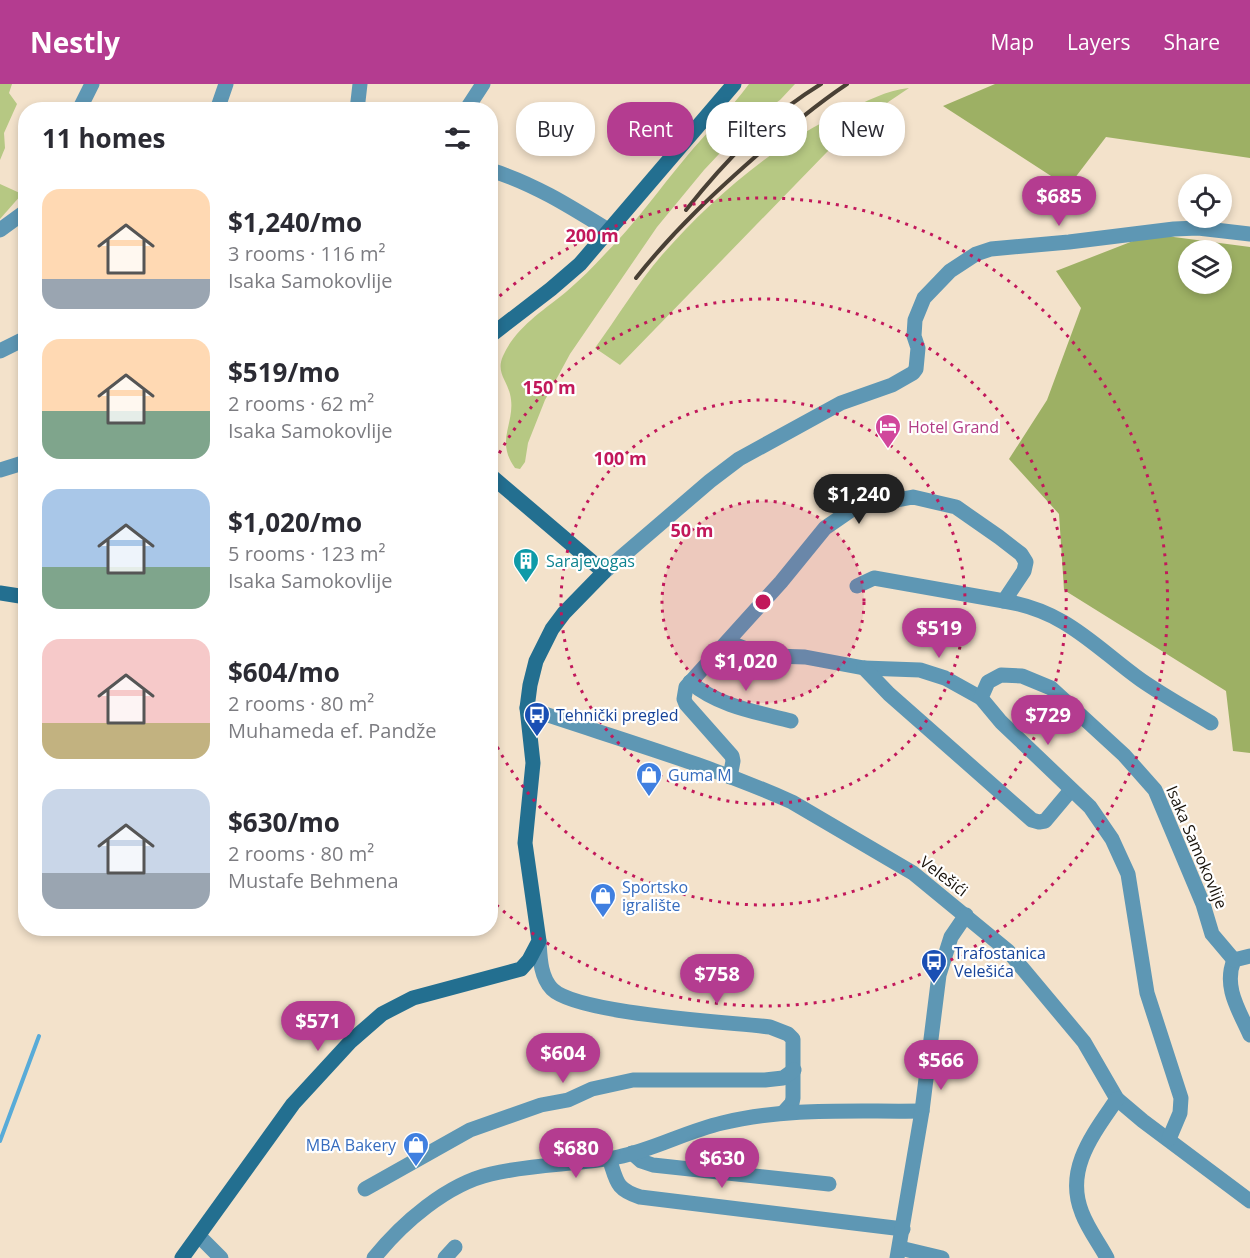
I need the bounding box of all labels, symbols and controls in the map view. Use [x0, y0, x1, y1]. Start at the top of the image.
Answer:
text: Nestly [30, 23, 120, 61]
text: Map [991, 28, 1034, 56]
text: Layers [1067, 28, 1131, 56]
text: Share [1164, 28, 1220, 56]
chip: Buy [516, 102, 595, 156]
chip: Rent [607, 102, 694, 156]
chip: Filters [706, 102, 807, 156]
chip: New [819, 102, 905, 156]
text: 11 homes [42, 120, 166, 156]
icon: filters [441, 122, 474, 155]
map controls [1178, 174, 1232, 294]
button: locate [1178, 174, 1232, 228]
pin: $685 [1023, 176, 1095, 227]
text: $685 [1036, 182, 1082, 209]
text: $1,240/mo [228, 204, 362, 240]
icon: home [90, 213, 162, 285]
text: 200 m [565, 223, 619, 247]
text: 3 rooms · 116 m² [228, 240, 386, 267]
button: layers [1178, 240, 1232, 294]
text: Isaka Samokovlije [228, 267, 393, 294]
text: $519/mo [228, 354, 340, 390]
icon: home [90, 363, 162, 435]
text: 150 m [522, 375, 576, 399]
text: 2 rooms · 62 m² [228, 390, 374, 417]
hotel icon: Hotel Grand [873, 412, 903, 450]
place label: Hotel Grand [908, 416, 999, 438]
text: Isaka Samokovlije [228, 417, 393, 444]
text: 100 m [593, 446, 647, 470]
pin: $1,240 [810, 474, 908, 525]
text: $1,240 [828, 480, 890, 507]
text: $1,020/mo [228, 504, 362, 540]
icon: home [90, 513, 162, 585]
text: 50 m [671, 518, 713, 542]
text: 5 rooms · 123 m² [228, 540, 386, 567]
building icon: Sarajevogas [511, 546, 541, 584]
place label: Sarajevogas [546, 550, 635, 572]
text: Isaka Samokovlije [228, 567, 393, 594]
centre of rings [753, 592, 773, 612]
pin: $519 [903, 608, 975, 659]
text: $519 [916, 614, 962, 641]
pin: $1,020 [697, 641, 795, 692]
text: $1,020 [715, 647, 777, 674]
text: $604/mo [228, 654, 340, 690]
icon: home [90, 663, 162, 735]
text: 2 rooms · 80 m² [228, 690, 374, 717]
pin: $729 [1012, 695, 1084, 746]
bus stop icon: Tehnički pregled [522, 700, 552, 738]
text: $729 [1025, 701, 1071, 728]
place label: Tehnički pregled [556, 704, 679, 726]
text: Muhameda ef. Pandže [228, 717, 437, 744]
shop icon: Guma M [634, 760, 664, 798]
place label: Guma M [668, 764, 732, 786]
street label: Isaka Samokovlije [1161, 782, 1233, 912]
text: $630/mo [228, 804, 340, 840]
icon: home [90, 813, 162, 885]
text: 2 rooms · 80 m² [228, 840, 374, 867]
street label: Velešići [915, 851, 973, 901]
text: Mustafe Behmena [228, 867, 399, 894]
place label: Sportsko igralište [622, 876, 688, 916]
shop icon: Sportsko igralište [588, 881, 618, 919]
place label: Trafostanica Velešića [954, 942, 1046, 982]
bus stop icon: Trafostanica Velešića [919, 947, 949, 985]
pin: $758 [681, 954, 753, 1005]
text: $758 [694, 960, 740, 987]
pin: $571 [282, 1001, 354, 1052]
text: $571 [295, 1007, 341, 1034]
pin: $604 [527, 1033, 599, 1084]
text: $604 [540, 1039, 586, 1066]
pin: $566 [905, 1040, 977, 1091]
text: $566 [918, 1046, 964, 1073]
pin: $680 [540, 1128, 612, 1179]
shop icon: MBA Bakery [401, 1130, 431, 1168]
place label: MBA Bakery [306, 1134, 397, 1156]
text: $680 [553, 1134, 599, 1161]
pin: $630 [686, 1138, 758, 1189]
text: $630 [699, 1144, 745, 1171]

